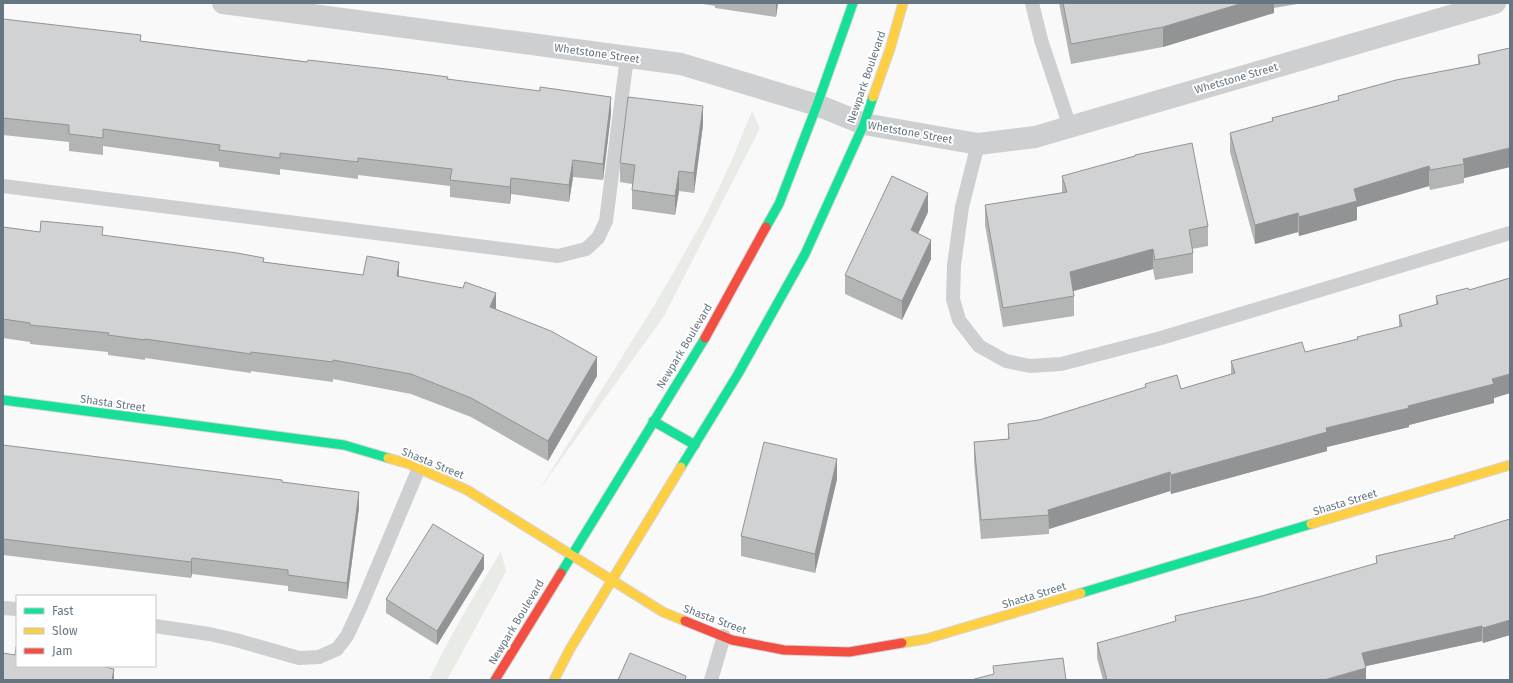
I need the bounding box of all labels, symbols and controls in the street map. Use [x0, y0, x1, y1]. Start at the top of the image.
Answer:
street label: Newpark Boulevard [845, 29, 888, 125]
street label: Whetstone Street [553, 41, 640, 66]
street label: Whetstone Street [1193, 60, 1279, 97]
street label: Whetstone Street [866, 119, 953, 146]
street label: Newpark Boulevard [654, 301, 715, 391]
street label: Shasta Street [79, 392, 147, 415]
street label: Shasta Street [400, 445, 466, 482]
street label: Shasta Street [1312, 487, 1379, 518]
street label: Newpark Boulevard [486, 577, 547, 667]
street label: Shasta Street [1001, 580, 1068, 611]
legend [16, 595, 156, 667]
street label: Shasta Street [682, 602, 748, 637]
text: Fast [52, 604, 74, 618]
text: Slow [52, 624, 78, 638]
text: Jam [52, 644, 72, 658]

